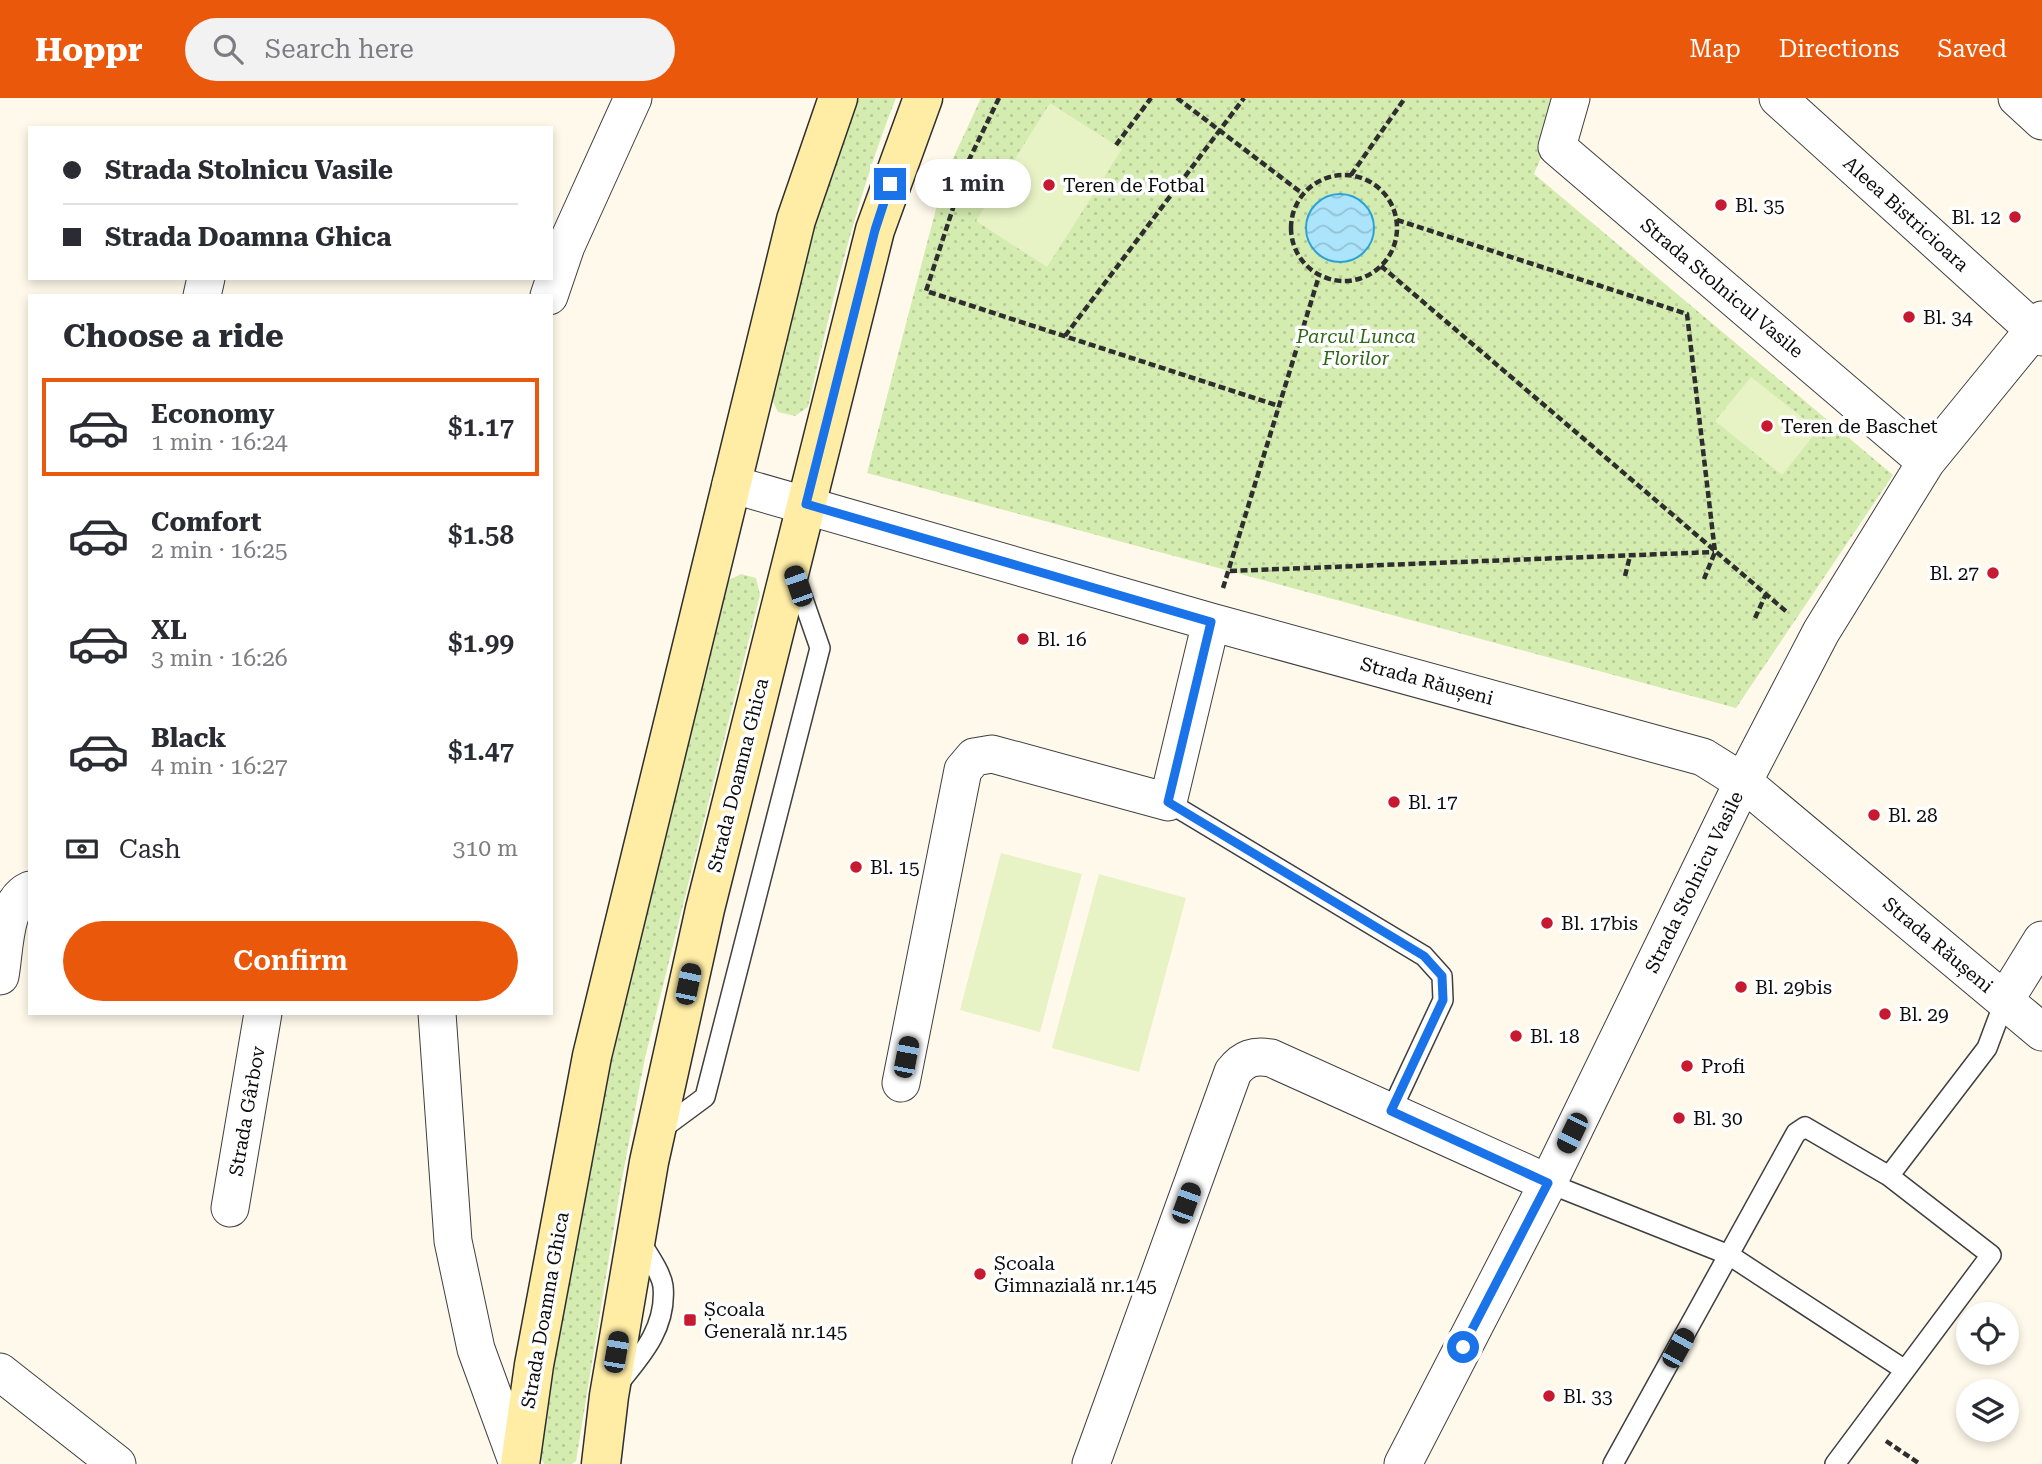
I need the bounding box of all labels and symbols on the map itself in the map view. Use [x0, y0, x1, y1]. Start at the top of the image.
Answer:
street label: Aleea Bistricioara [1839, 152, 1974, 277]
callout: 1 min [914, 160, 1030, 208]
route end [874, 168, 906, 200]
place label: Teren de Fotbal [1063, 174, 1205, 197]
marker: Teren de Fotbal [1041, 177, 1057, 193]
place label: Bl. 35 [1735, 194, 1785, 217]
marker: Bl. 35 [1713, 197, 1729, 213]
place label: Bl. 12 [1951, 206, 2001, 229]
marker: Bl. 12 [2007, 209, 2023, 225]
street label: Strada Stolnicul Vasile [1636, 213, 1808, 363]
place label: Bl. 34 [1923, 306, 1973, 329]
marker: Bl. 34 [1901, 309, 1917, 325]
park label: Parcul Lunca Florilor [1295, 325, 1416, 370]
place label: Teren de Baschet [1781, 415, 1938, 438]
marker: Teren de Baschet [1759, 418, 1775, 434]
place label: Bl. 27 [1929, 562, 1979, 585]
car [782, 563, 815, 609]
marker: Bl. 27 [1985, 565, 2001, 581]
place label: Bl. 16 [1037, 628, 1087, 651]
marker: Bl. 16 [1015, 631, 1031, 647]
street label: Strada Răușeni [1358, 652, 1496, 712]
street label: Strada Doamna Ghica [703, 675, 773, 874]
street label: Strada Stolnicu Vasile [1640, 787, 1748, 977]
place label: Bl. 17 [1408, 791, 1458, 814]
marker: Bl. 17 [1386, 794, 1402, 810]
place label: Bl. 28 [1888, 804, 1938, 827]
marker: Bl. 28 [1866, 807, 1882, 823]
place label: Bl. 15 [870, 856, 920, 879]
marker: Bl. 15 [848, 859, 864, 875]
street label: Strada Răușeni [1877, 892, 1998, 999]
place label: Bl. 17bis [1561, 912, 1638, 935]
marker: Bl. 17bis [1539, 915, 1555, 931]
car [674, 961, 703, 1007]
place label: Bl. 29bis [1755, 976, 1832, 999]
marker: Bl. 29bis [1733, 979, 1749, 995]
place label: Bl. 29 [1899, 1003, 1949, 1026]
marker: Bl. 29 [1877, 1006, 1893, 1022]
place label: Bl. 18 [1530, 1025, 1580, 1048]
marker: Bl. 18 [1508, 1028, 1524, 1044]
car [892, 1034, 921, 1080]
street label: Strada Gârbov [224, 1044, 270, 1178]
place label: Profi [1701, 1055, 1745, 1078]
marker: Profi [1679, 1058, 1695, 1074]
place label: Bl. 30 [1693, 1107, 1743, 1130]
car [1554, 1110, 1591, 1156]
marker: Bl. 30 [1671, 1110, 1687, 1126]
car [1169, 1180, 1204, 1226]
street label: Strada Doamna Ghica [516, 1209, 574, 1410]
place label: Școala Gimnazială nr.145 [994, 1252, 1157, 1297]
marker: Școala Gimnazială nr.145 [972, 1266, 988, 1282]
place label: Școala Generală nr.145 [704, 1298, 847, 1343]
marker: Școala Generală nr.145 [682, 1312, 698, 1328]
car [1659, 1325, 1698, 1371]
car [603, 1329, 630, 1375]
route start [1447, 1331, 1479, 1363]
place label: Bl. 33 [1563, 1385, 1613, 1408]
marker: Bl. 33 [1541, 1388, 1557, 1404]

